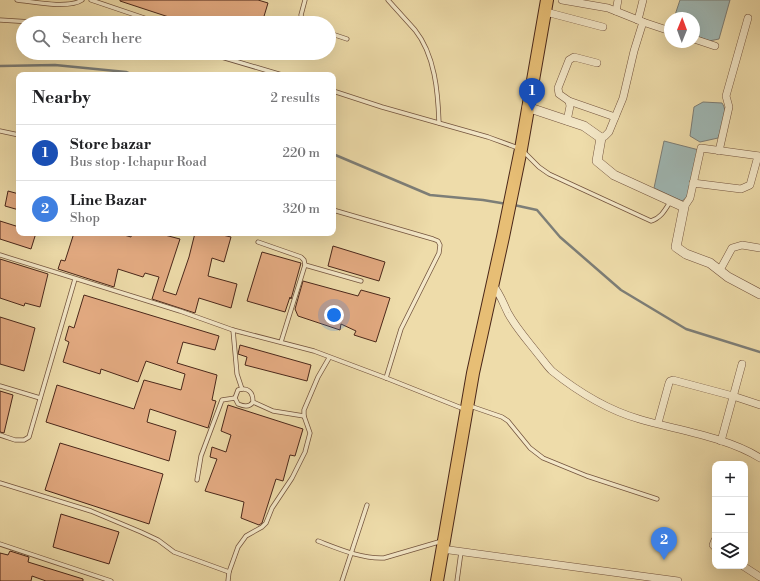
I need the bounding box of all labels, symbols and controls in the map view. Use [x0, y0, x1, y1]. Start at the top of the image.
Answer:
north arrow [664, 12, 700, 48]
search box [16, 16, 336, 60]
icon: search [30, 27, 52, 49]
text: Search here [62, 29, 142, 48]
pin: 1 [519, 78, 545, 111]
text: Nearby [32, 87, 91, 109]
text: 2 results [271, 90, 320, 106]
text: Store bazar [70, 135, 151, 154]
text: 1 [42, 145, 48, 161]
text: 220 m [282, 145, 320, 161]
text: Bus stop · Ichapur Road [70, 154, 207, 170]
text: Line Bazar [70, 191, 147, 210]
text: 2 [41, 201, 49, 217]
text: 320 m [283, 201, 320, 217]
text: Shop [70, 210, 100, 226]
your location [324, 305, 344, 325]
map controls [712, 461, 748, 569]
button: + [712, 461, 748, 497]
button: − [712, 497, 748, 533]
pin: 2 [651, 527, 677, 560]
button: layers [712, 533, 748, 569]

